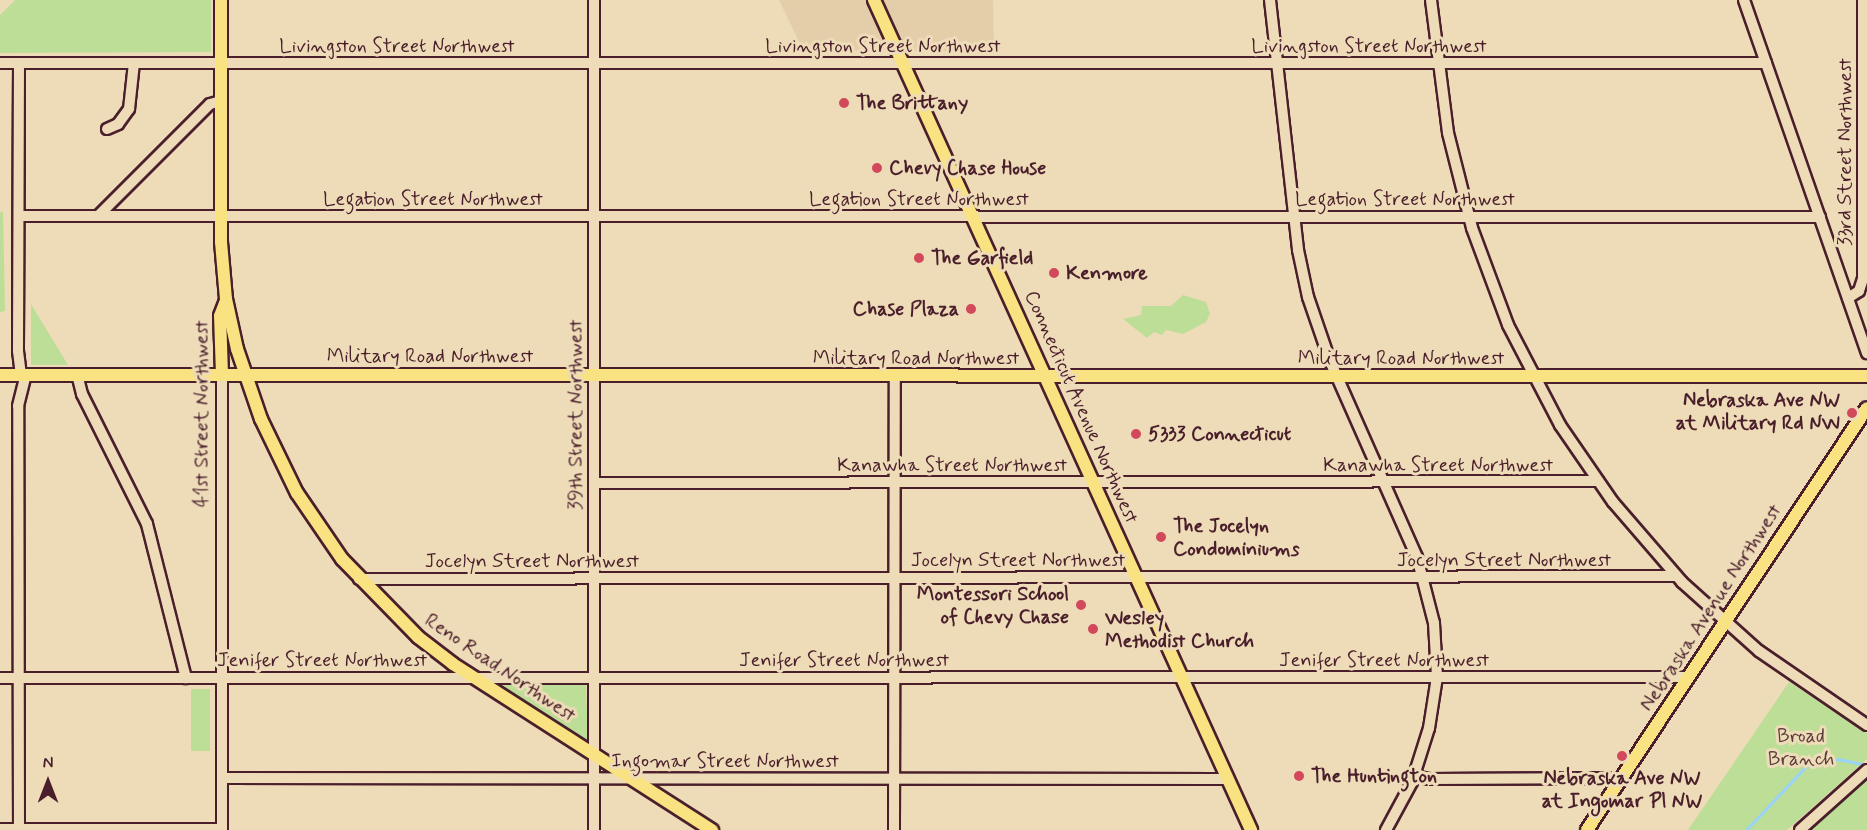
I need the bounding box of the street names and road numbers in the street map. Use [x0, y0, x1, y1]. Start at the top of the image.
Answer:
street label: Livingston Street Northwest [277, 34, 517, 58]
street label: Livingston Street Northwest [763, 34, 1003, 58]
street label: Livingston Street Northwest [1249, 34, 1489, 58]
street label: 33rd Street Northwest [1833, 58, 1857, 246]
street label: Legation Street Northwest [321, 187, 545, 211]
street label: Legation Street Northwest [807, 187, 1031, 211]
street label: Legation Street Northwest [1293, 187, 1517, 211]
street label: Connecticut Avenue Northwest [1018, 285, 1144, 529]
street label: 39th Street Northwest [564, 320, 588, 510]
street label: 41st Street Northwest [190, 321, 214, 507]
street label: Military Road Northwest [326, 344, 534, 368]
street label: Military Road Northwest [812, 346, 1020, 370]
street label: Military Road Northwest [1297, 346, 1505, 370]
street label: Kanawha Street Northwest [835, 453, 1069, 477]
street label: Kanawha Street Northwest [1321, 453, 1555, 477]
street label: Nebraska Avenue Northwest [1635, 500, 1787, 716]
street label: Jocelyn Street Northwest [911, 548, 1125, 572]
street label: Jocelyn Street Northwest [1397, 548, 1611, 572]
street label: Jocelyn Street Northwest [425, 549, 639, 573]
street label: Reno Road Northwest [421, 609, 579, 727]
street label: Jenifer Street Northwest [215, 648, 429, 672]
street label: Jenifer Street Northwest [737, 648, 951, 672]
street label: Jenifer Street Northwest [1277, 648, 1491, 672]
street label: Ingomar Street Northwest [609, 749, 841, 773]

